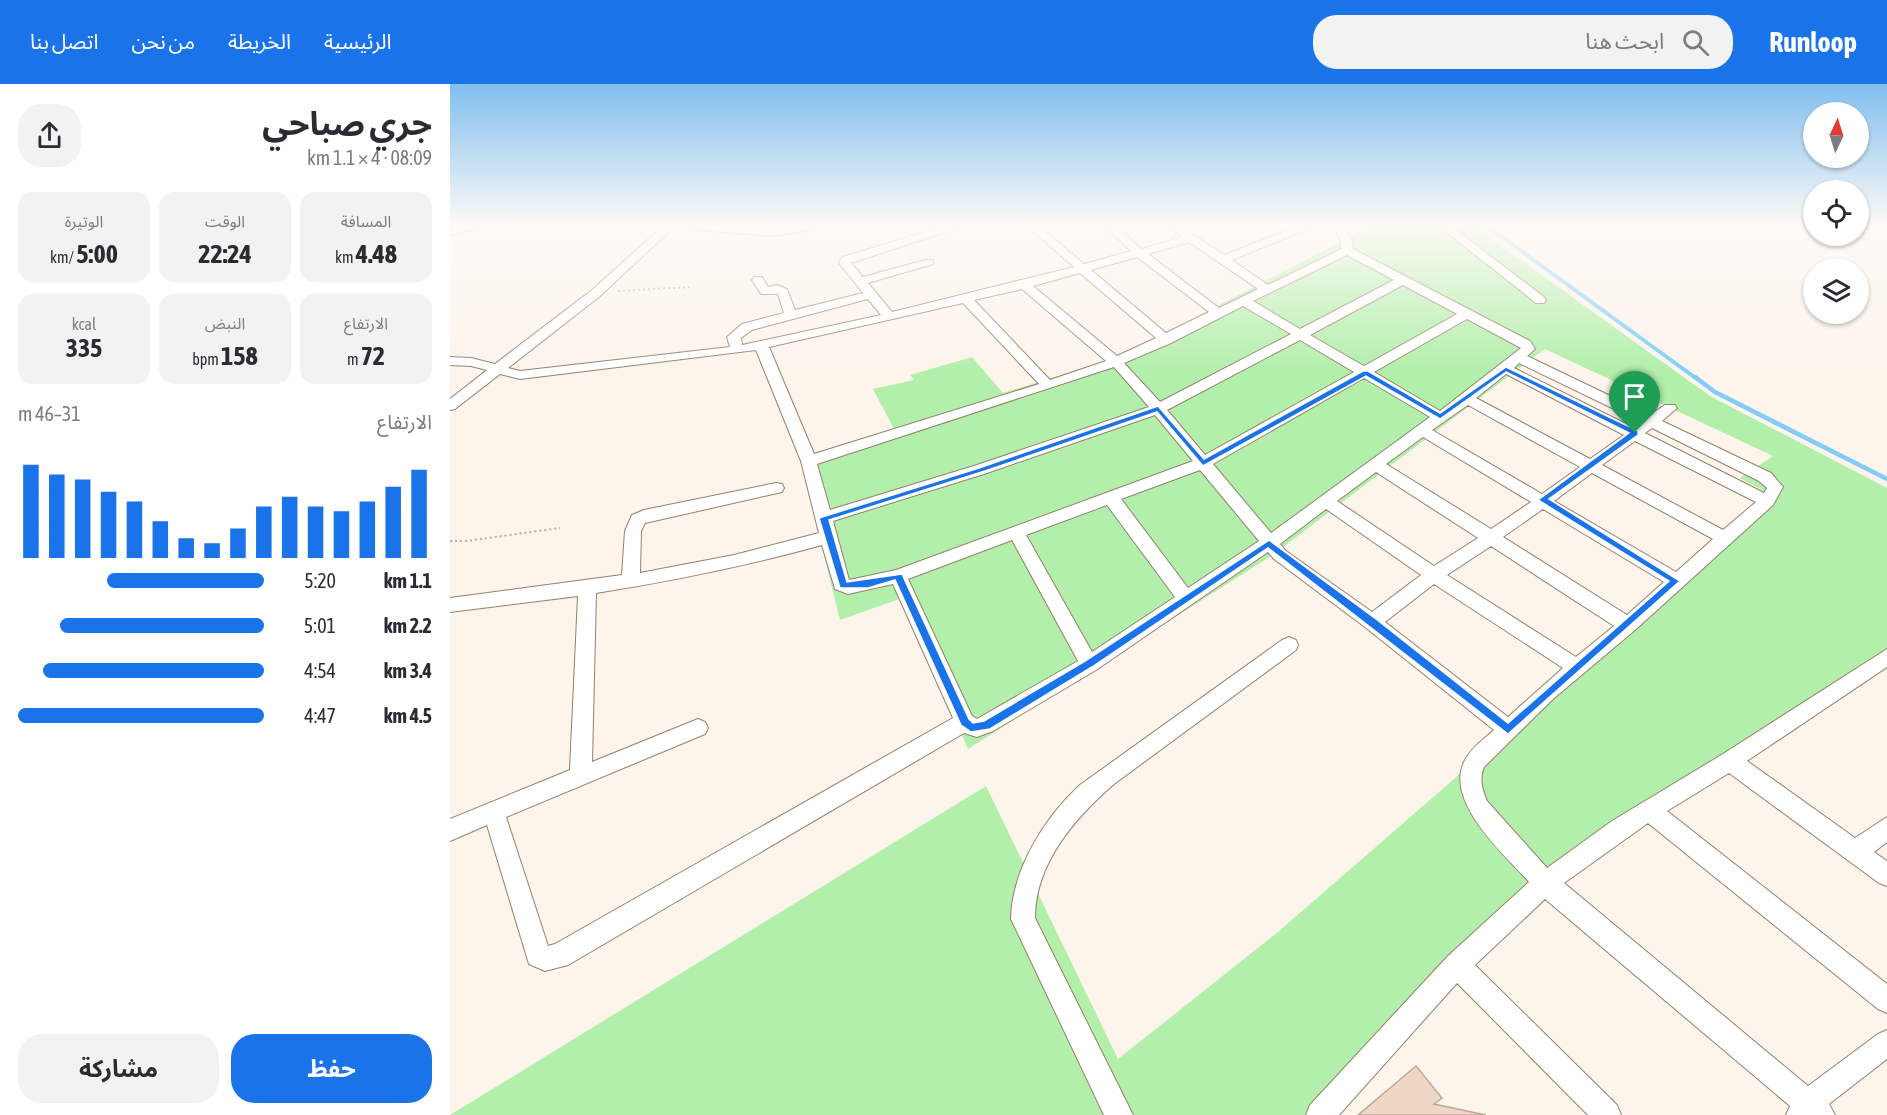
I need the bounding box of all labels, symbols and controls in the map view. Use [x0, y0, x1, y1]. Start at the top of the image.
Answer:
search box [1313, 15, 1733, 69]
icon: search [1679, 26, 1712, 59]
text: Runloop [1769, 26, 1857, 58]
text: ابحث هنا [1585, 28, 1664, 54]
text: اتصل بنا [30, 29, 98, 53]
text: من نحن [131, 29, 195, 53]
text: الخريطة [228, 29, 291, 53]
text: الرئيسية [324, 29, 391, 53]
north arrow [1803, 102, 1869, 168]
map controls [1803, 102, 1869, 324]
button: share [18, 104, 81, 167]
text: جري صباحي [262, 104, 432, 142]
text: 08:09 · 4 × 1.1 km [307, 146, 432, 169]
button: locate [1803, 180, 1869, 246]
text: الوتيرة [65, 212, 103, 230]
text: الوقت [205, 212, 245, 230]
text: المسافة [341, 212, 391, 230]
text: 5:00 [76, 239, 118, 269]
text: 22:24 [198, 239, 252, 269]
text: 4.48 [356, 239, 397, 269]
text: /km [50, 248, 76, 266]
text: km [335, 248, 356, 266]
button: layers [1803, 258, 1869, 324]
text: النبض [205, 314, 245, 332]
text: الارتفاع [344, 314, 388, 332]
text: kcal [72, 315, 96, 333]
text: 335 [66, 333, 102, 363]
text: 158 [221, 341, 258, 371]
text: 72 [361, 341, 385, 371]
text: bpm [192, 350, 221, 368]
text: m [347, 350, 361, 368]
pin [1609, 371, 1660, 433]
icon: arrive [1618, 380, 1651, 413]
text: 31–46 m [18, 402, 81, 425]
text: الارتفاع [377, 410, 432, 433]
text: 5:20 [304, 569, 336, 592]
text: 1.1 km [384, 569, 432, 592]
text: 5:01 [304, 614, 336, 637]
text: 2.2 km [384, 614, 432, 637]
text: 4:54 [304, 659, 336, 682]
text: 3.4 km [384, 659, 432, 682]
text: 4:47 [304, 704, 336, 727]
text: 4.5 km [384, 704, 432, 727]
button: مشاركة [18, 1034, 219, 1103]
button: حفظ [231, 1034, 432, 1103]

